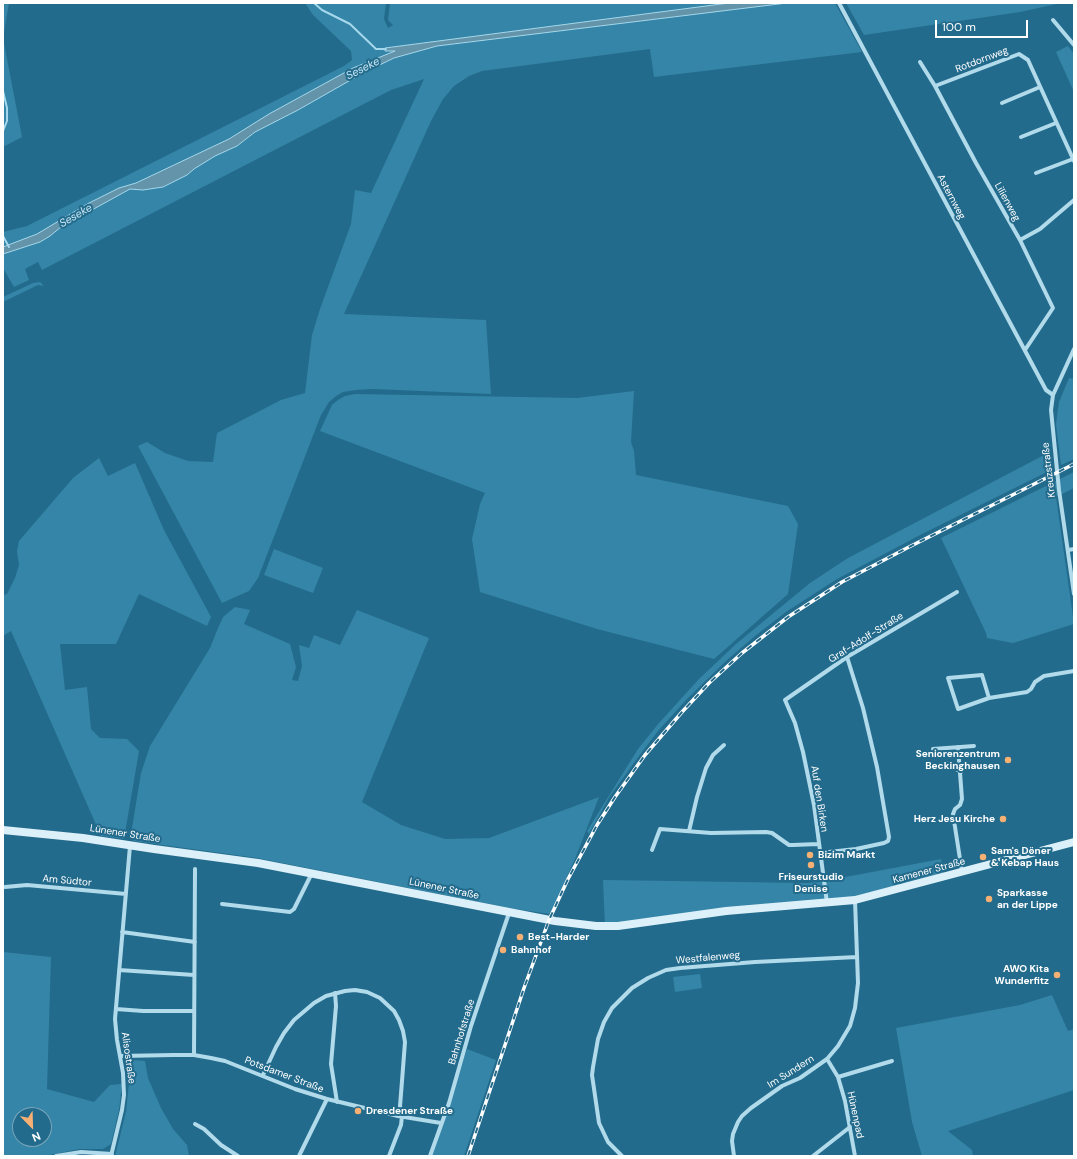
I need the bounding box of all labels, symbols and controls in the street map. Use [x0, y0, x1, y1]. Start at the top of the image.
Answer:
scale bar [937, 12, 1030, 38]
text: 100 m [942, 19, 976, 35]
street label: Rotdornweg [954, 44, 1010, 76]
water label: Seseke [344, 55, 382, 83]
street label: Asternweg [934, 173, 968, 221]
street label: Lilienweg [991, 181, 1023, 223]
water label: Seseke [57, 201, 95, 231]
street label: Kreuzstraße [1040, 442, 1058, 498]
street label: Graf-Adolf-Straße [826, 610, 906, 666]
place label: Seniorenzentrum Beckinghausen [916, 748, 1000, 772]
marker: Seniorenzentrum Beckinghausen [1003, 755, 1013, 765]
street label: Auf den Birken [808, 765, 830, 833]
place label: Herz Jesu Kirche [914, 813, 995, 825]
marker: Herz Jesu Kirche [998, 814, 1008, 824]
street label: Lünener Straße [89, 823, 161, 845]
place label: Sam's Döner & Kebap Haus [991, 845, 1059, 868]
place label: Bizim Markt [818, 849, 875, 861]
marker: Bizim Markt [805, 850, 815, 860]
marker: Sam's Döner & Kebap Haus [978, 852, 988, 862]
street label: Kamener Straße [891, 856, 967, 886]
marker: Friseurstudio Denise [806, 860, 816, 870]
place label: Friseurstudio Denise [778, 871, 844, 894]
street label: Am Südtor [42, 873, 92, 889]
street label: Lünener Straße [408, 876, 480, 902]
place label: Sparkasse an der Lippe [997, 887, 1058, 910]
marker: Sparkasse an der Lippe [984, 894, 994, 904]
place label: Best-Harder [528, 931, 589, 943]
marker: Best-Harder [515, 932, 525, 942]
place label: Bahnhof [511, 944, 552, 956]
marker: Bahnhof [498, 945, 508, 955]
street label: Westfalenweg [675, 949, 741, 967]
place label: AWO Kita Wunderfitz [995, 963, 1049, 986]
marker: AWO Kita Wunderfitz [1052, 970, 1062, 980]
street label: Bahnhofstraße [446, 998, 478, 1066]
street label: Alisostraße [118, 1031, 138, 1085]
street label: Im Sundern [766, 1053, 816, 1091]
street label: Potsdamer Straße [243, 1054, 325, 1096]
street label: Hünenpad [844, 1090, 866, 1140]
place label: Dresdener Straße [366, 1105, 453, 1117]
marker: Dresdener Straße [353, 1106, 363, 1116]
north arrow [12, 1107, 52, 1147]
text: N [30, 1129, 43, 1145]

